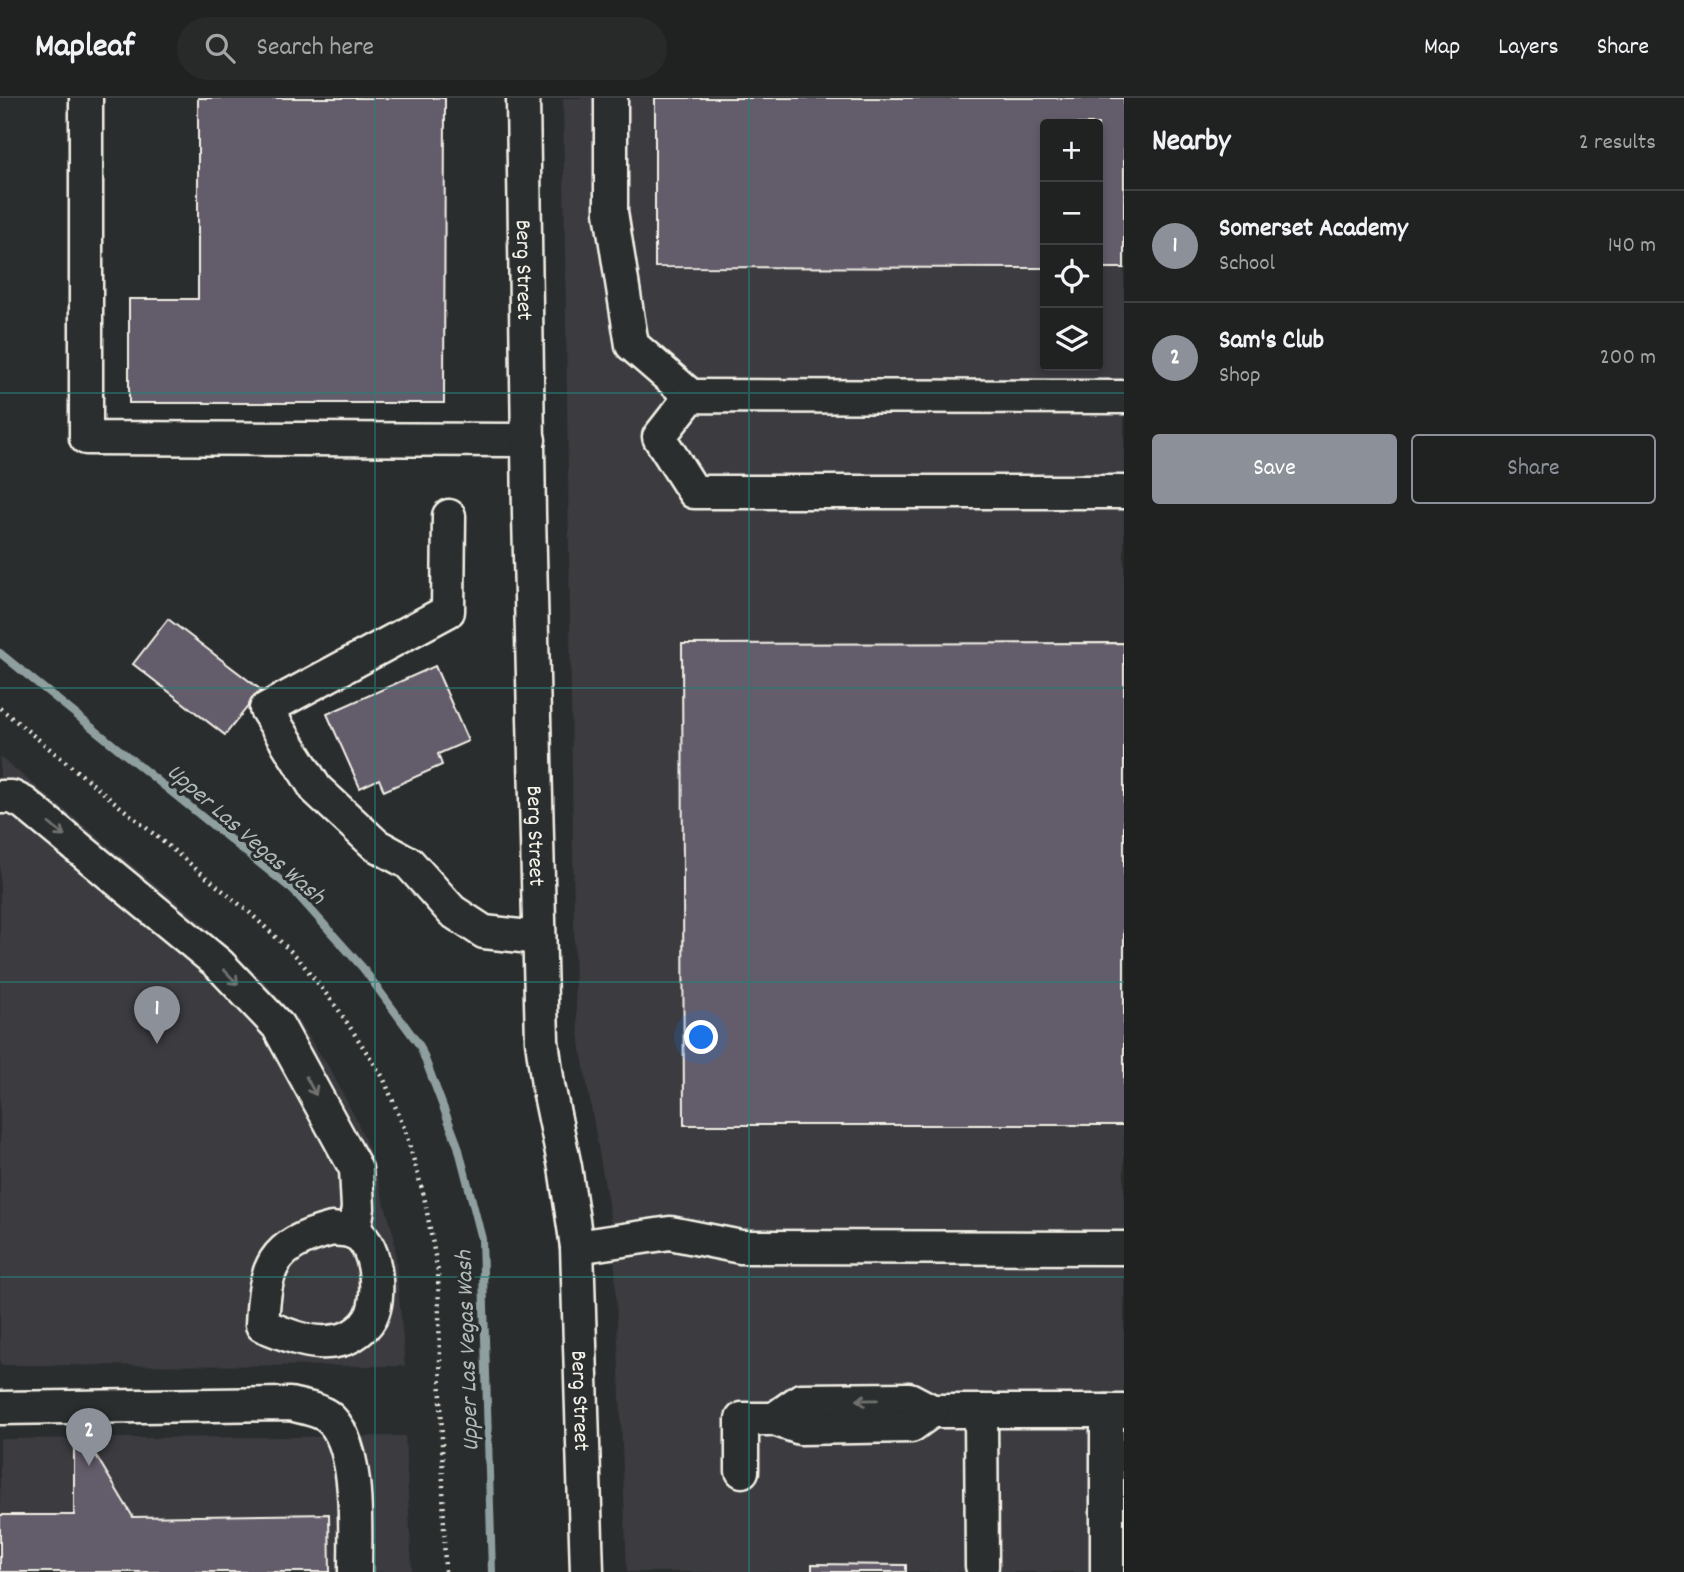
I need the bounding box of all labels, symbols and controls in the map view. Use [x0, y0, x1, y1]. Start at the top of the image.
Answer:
search box [177, 17, 667, 80]
text: Mapleaf [35, 25, 135, 72]
icon: search [201, 29, 239, 67]
text: Search here [257, 30, 374, 67]
text: Map [1424, 31, 1460, 65]
text: Layers [1498, 31, 1559, 65]
text: Share [1597, 31, 1649, 65]
map controls [1040, 119, 1103, 371]
button: + [1040, 119, 1103, 182]
text: Nearby [1152, 122, 1230, 165]
text: 2 results [1579, 127, 1656, 160]
button: − [1040, 182, 1103, 245]
text: Somerset Academy [1219, 211, 1408, 248]
street label: Berg Street [505, 219, 539, 321]
text: 1 [1172, 230, 1178, 263]
text: 140 m [1608, 230, 1656, 263]
button: locate [1040, 245, 1103, 308]
text: School [1219, 248, 1275, 281]
button: layers [1040, 308, 1103, 371]
text: Sam's Club [1219, 323, 1324, 360]
text: 2 [1170, 342, 1180, 375]
text: 200 m [1600, 342, 1656, 375]
text: Shop [1219, 360, 1261, 393]
button: Save [1152, 434, 1397, 504]
button: Share [1411, 434, 1656, 504]
water label: Upper Las Vegas Wash [158, 757, 333, 915]
street label: Berg Street [516, 785, 551, 887]
one-way arrow [48, 822, 66, 838]
one-way arrow [223, 968, 240, 985]
pin: 1 [134, 986, 180, 1044]
your location [684, 1020, 718, 1054]
one-way arrow [304, 1075, 318, 1095]
water label: Upper Las Vegas Wash [448, 1249, 489, 1452]
street label: Berg Street [560, 1350, 596, 1452]
one-way arrow [855, 1393, 878, 1406]
pin: 2 [66, 1408, 112, 1466]

